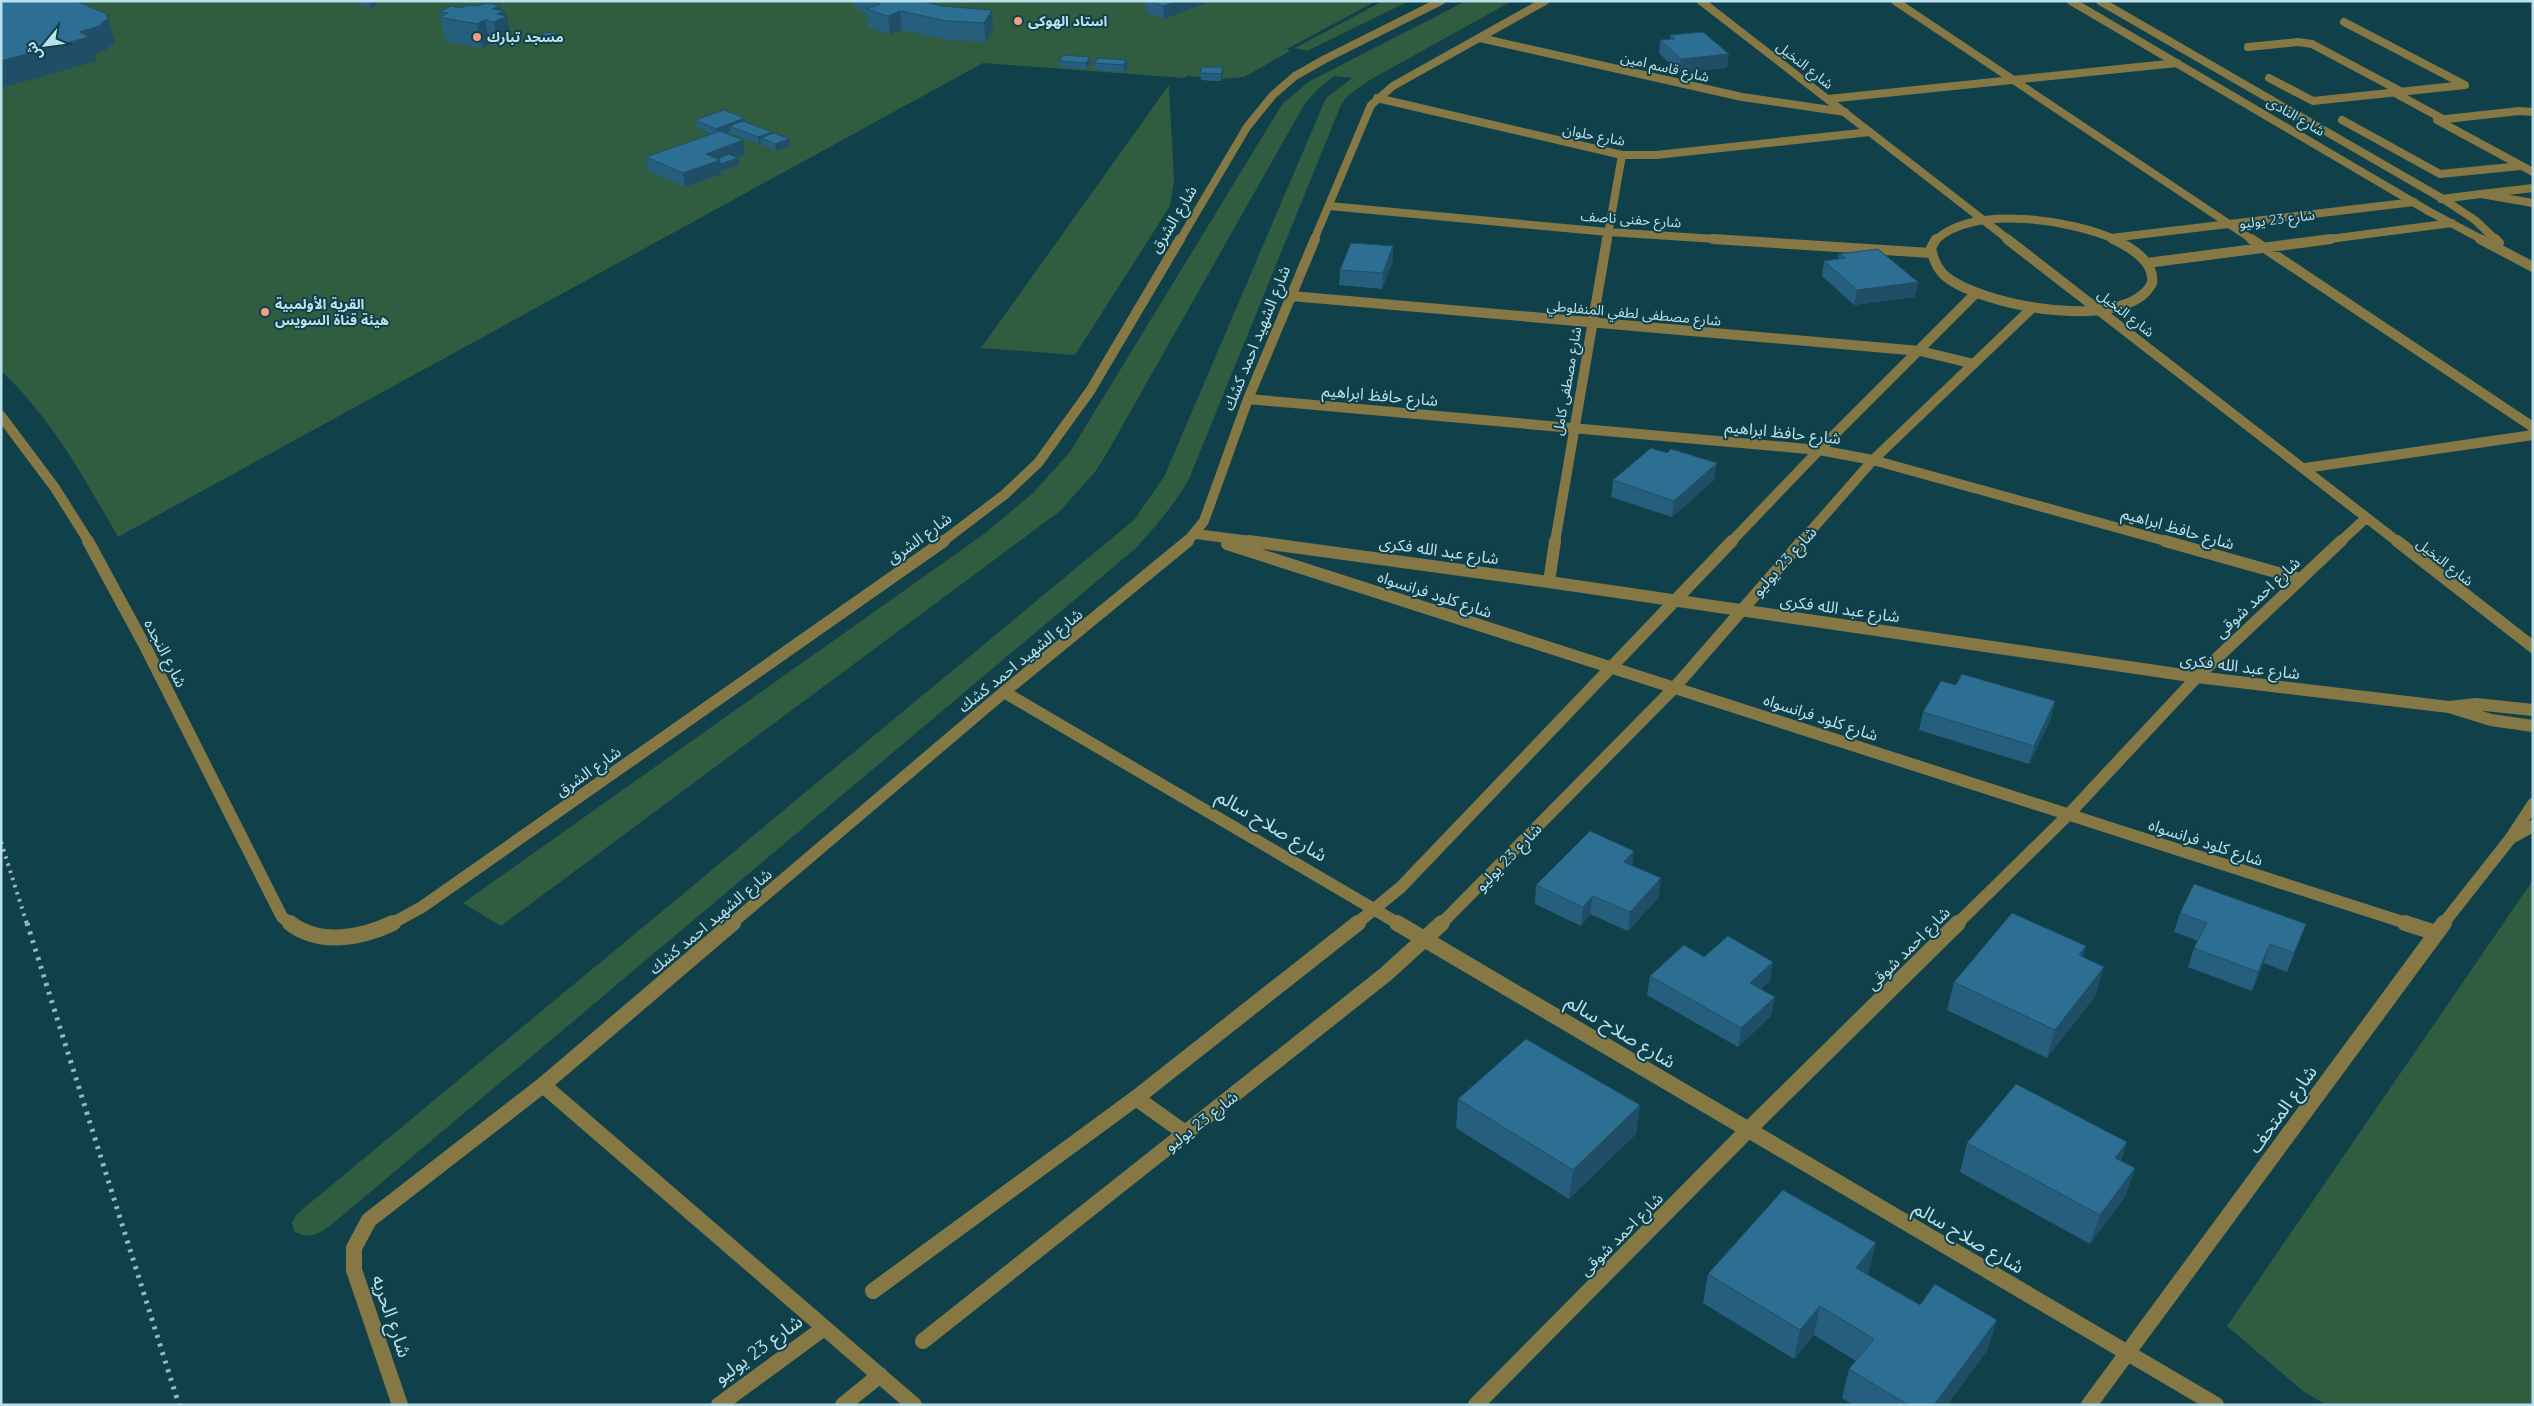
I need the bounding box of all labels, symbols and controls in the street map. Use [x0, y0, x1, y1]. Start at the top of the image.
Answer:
place label: استاد الهوكى [1028, 12, 1108, 30]
marker: استاد الهوكى [1012, 15, 1024, 27]
north arrow [20, 20, 70, 70]
place label: مسجد تبارك [487, 28, 564, 46]
marker: مسجد تبارك [471, 31, 483, 43]
street label: شارع النخيل [1772, 37, 1837, 94]
text: ش [21, 39, 46, 64]
street label: شارع قاسم امين [1619, 48, 1711, 88]
street label: شارع النادى [2263, 92, 2328, 142]
street label: شارع حلوان [1561, 120, 1627, 152]
street label: شارع الشرق [1145, 182, 1204, 258]
street label: شارع 23 يوليو [2238, 205, 2316, 235]
street label: شارع حفنى ناصف [1580, 206, 1682, 233]
street label: شارع الشهيد احمد كشك [1218, 263, 1297, 414]
street label: شارع النخيل [2093, 285, 2158, 342]
place label: القرية الأولمبية هيئة قناة السويس [275, 295, 389, 329]
street label: شارع مصطفى لطفي المنفلوطي [1546, 296, 1722, 332]
marker: القرية الأولمبية هيئة قناة السويس [259, 306, 271, 318]
street label: شارع مصطفى كامل [1549, 325, 1587, 437]
street label: شارع حافظ ابراهيم [1321, 380, 1439, 413]
street label: شارع حافظ ابراهيم [1724, 416, 1842, 451]
street label: شارع حافظ ابراهيم [2118, 502, 2237, 557]
street label: شارع الشرق [883, 508, 957, 571]
street label: شارع 23 يوليو [1747, 522, 1823, 602]
street label: شارع عبد الله فكرى [1377, 532, 1500, 571]
street label: شارع النخيل [2412, 534, 2477, 591]
street label: شارع احمد شوقى [2210, 552, 2306, 644]
street label: شارع كلود فرانسواه [1374, 566, 1495, 625]
street label: شارع عبد الله فكرى [1778, 590, 1901, 629]
street label: شارع الشهيد احمد كشك [954, 604, 1088, 719]
street label: شارع النجده [138, 615, 192, 692]
street label: شارع عبد الله فكرى [2179, 649, 2301, 686]
street label: شارع كلود فرانسواه [1760, 689, 1881, 748]
street label: شارع الشرق [551, 741, 626, 803]
street label: شارع صلاح سالم [1211, 784, 1332, 869]
street label: شارع كلود فرانسواه [2145, 814, 2266, 873]
street label: شارع 23 يوليو [1471, 819, 1548, 897]
street label: شارع الشهيد احمد كشك [644, 864, 777, 981]
street label: شارع احمد شوقى [1862, 902, 1956, 996]
street label: شارع صلاح سالم [1560, 989, 1680, 1076]
street label: شارع المتحف [2242, 1060, 2324, 1159]
street label: شارع 23 يوليو [1160, 1086, 1243, 1158]
street label: شارع احمد شوقى [1575, 1188, 1669, 1282]
street label: شارع صلاح سالم [1908, 1196, 2029, 1281]
street label: شارع الحريه [365, 1272, 417, 1361]
street label: شارع 23 يوليو [709, 1309, 808, 1391]

